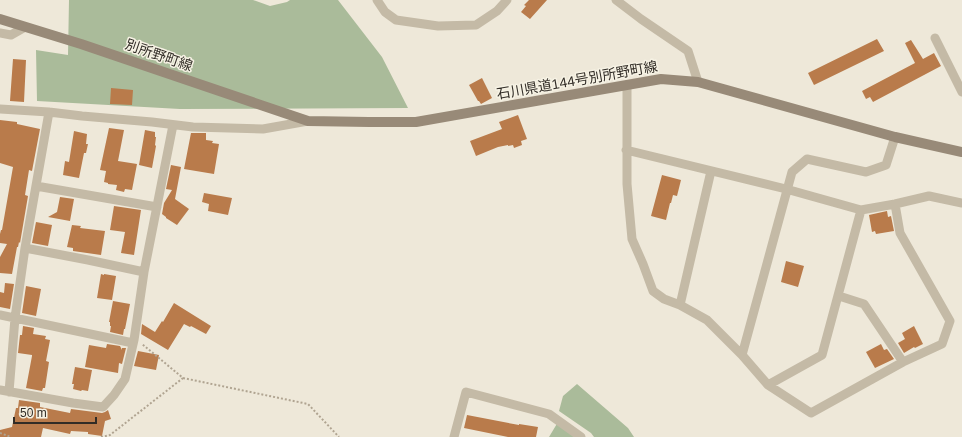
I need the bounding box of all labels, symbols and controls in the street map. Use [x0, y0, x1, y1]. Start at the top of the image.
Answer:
street label: 別所野町線 [123, 36, 195, 74]
street label: 石川県道144号別所野町線 [495, 58, 659, 102]
scale bar [14, 399, 96, 425]
text: 50 m [20, 406, 47, 420]

